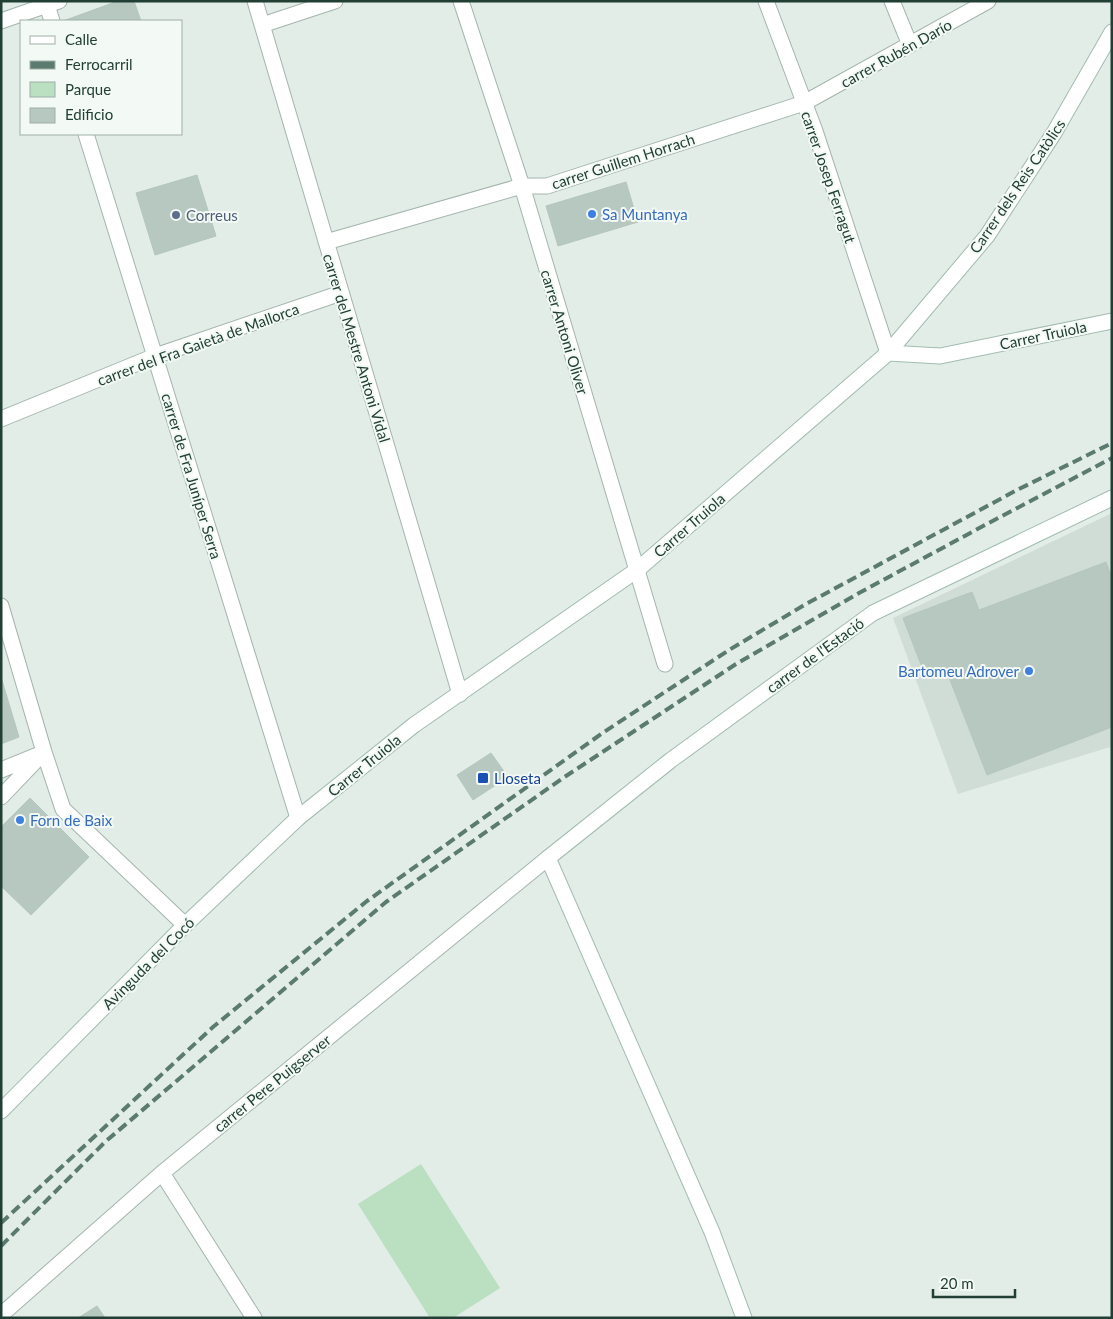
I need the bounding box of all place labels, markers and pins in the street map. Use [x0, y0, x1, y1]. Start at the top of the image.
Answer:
place label: Sa Muntanya [602, 205, 688, 223]
place label: Correus [186, 206, 238, 224]
marker: Sa Muntanya [586, 208, 598, 220]
marker: Correus [170, 209, 182, 221]
place label: Bartomeu Adrover [898, 662, 1020, 680]
marker: Bartomeu Adrover [1023, 665, 1035, 677]
place label: Lloseta [494, 769, 541, 787]
marker: Lloseta [476, 771, 490, 785]
place label: Forn de Baix [30, 811, 113, 829]
marker: Forn de Baix [14, 814, 26, 826]

